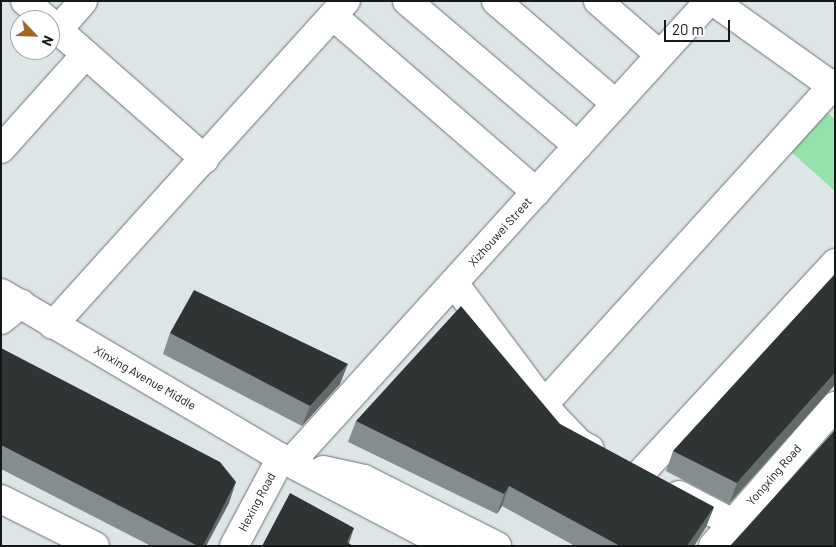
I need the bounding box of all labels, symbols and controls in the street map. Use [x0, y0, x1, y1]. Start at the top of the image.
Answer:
north arrow [10, 10, 60, 60]
scale bar [666, 10, 732, 42]
text: 20 m [672, 20, 704, 38]
text: N [39, 33, 58, 49]
street label: Xizhouwei Street [465, 195, 535, 269]
street label: Xinxing Avenue Middle [92, 343, 198, 413]
street label: Yongxing Road [744, 442, 804, 508]
street label: Hexing Road [235, 470, 279, 534]

